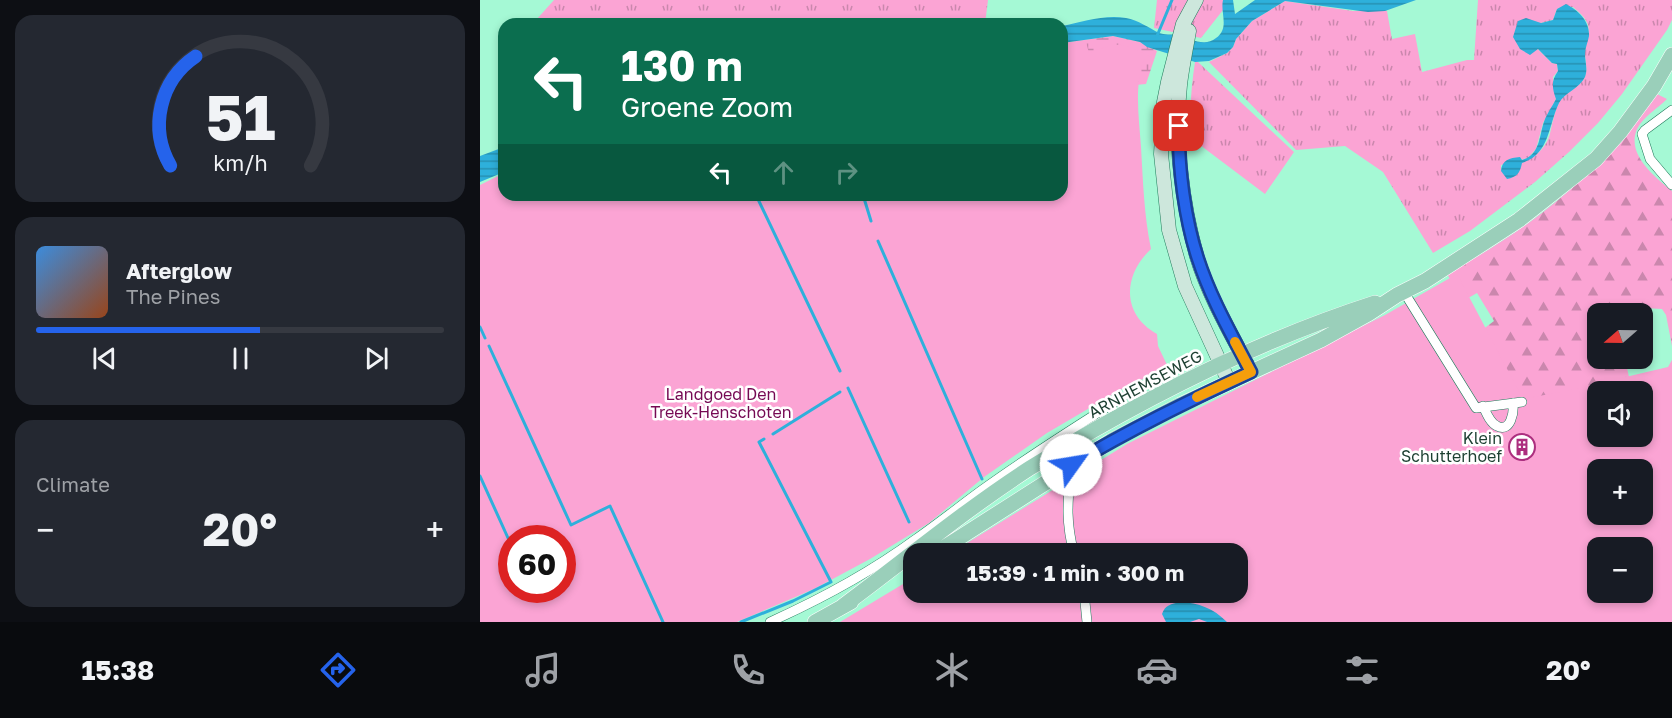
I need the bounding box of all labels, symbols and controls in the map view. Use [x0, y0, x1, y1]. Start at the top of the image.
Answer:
text: 130 m [621, 40, 743, 90]
icon: left [522, 42, 600, 120]
text: 51 [205, 79, 275, 154]
text: Groene Zoom [621, 91, 793, 123]
pin [1153, 100, 1204, 151]
icon: arrive [1162, 109, 1195, 142]
text: km/h [213, 150, 267, 176]
icon: left [704, 156, 737, 189]
icon: ahead [767, 156, 800, 189]
icon: right [830, 156, 863, 189]
text: Afterglow [126, 257, 232, 284]
text: The Pines [126, 284, 220, 308]
north arrow [1587, 303, 1653, 369]
map controls [1587, 303, 1653, 603]
icon: previous [88, 342, 121, 375]
icon: pause [224, 342, 257, 375]
icon: next [360, 342, 393, 375]
street label: ARNHEMSEWEG [1085, 346, 1205, 422]
button: sound [1587, 381, 1653, 447]
park label: Landgoed Den Treek-Henschoten [650, 384, 792, 422]
place label: Klein Schutterhoef [1401, 428, 1502, 466]
building icon: Klein Schutterhoef [1507, 432, 1537, 462]
position arrow [1039, 433, 1103, 497]
button: + [1587, 459, 1653, 525]
text: Climate [36, 472, 110, 496]
text: 20° [203, 502, 277, 556]
text: − [36, 510, 54, 549]
text: + [426, 510, 444, 549]
speed limit sign: 60 [498, 525, 576, 603]
button: − [1587, 537, 1653, 603]
text: 15:39 · 1 min · 300 m [967, 559, 1184, 586]
icon: directions [317, 649, 359, 691]
icon: music [522, 649, 564, 691]
icon: phone [727, 649, 769, 691]
icon: climate [931, 649, 973, 691]
icon: car [1136, 649, 1178, 691]
icon: filters [1341, 649, 1383, 691]
text: 15:38 [81, 654, 154, 686]
text: 20° [1546, 654, 1591, 686]

